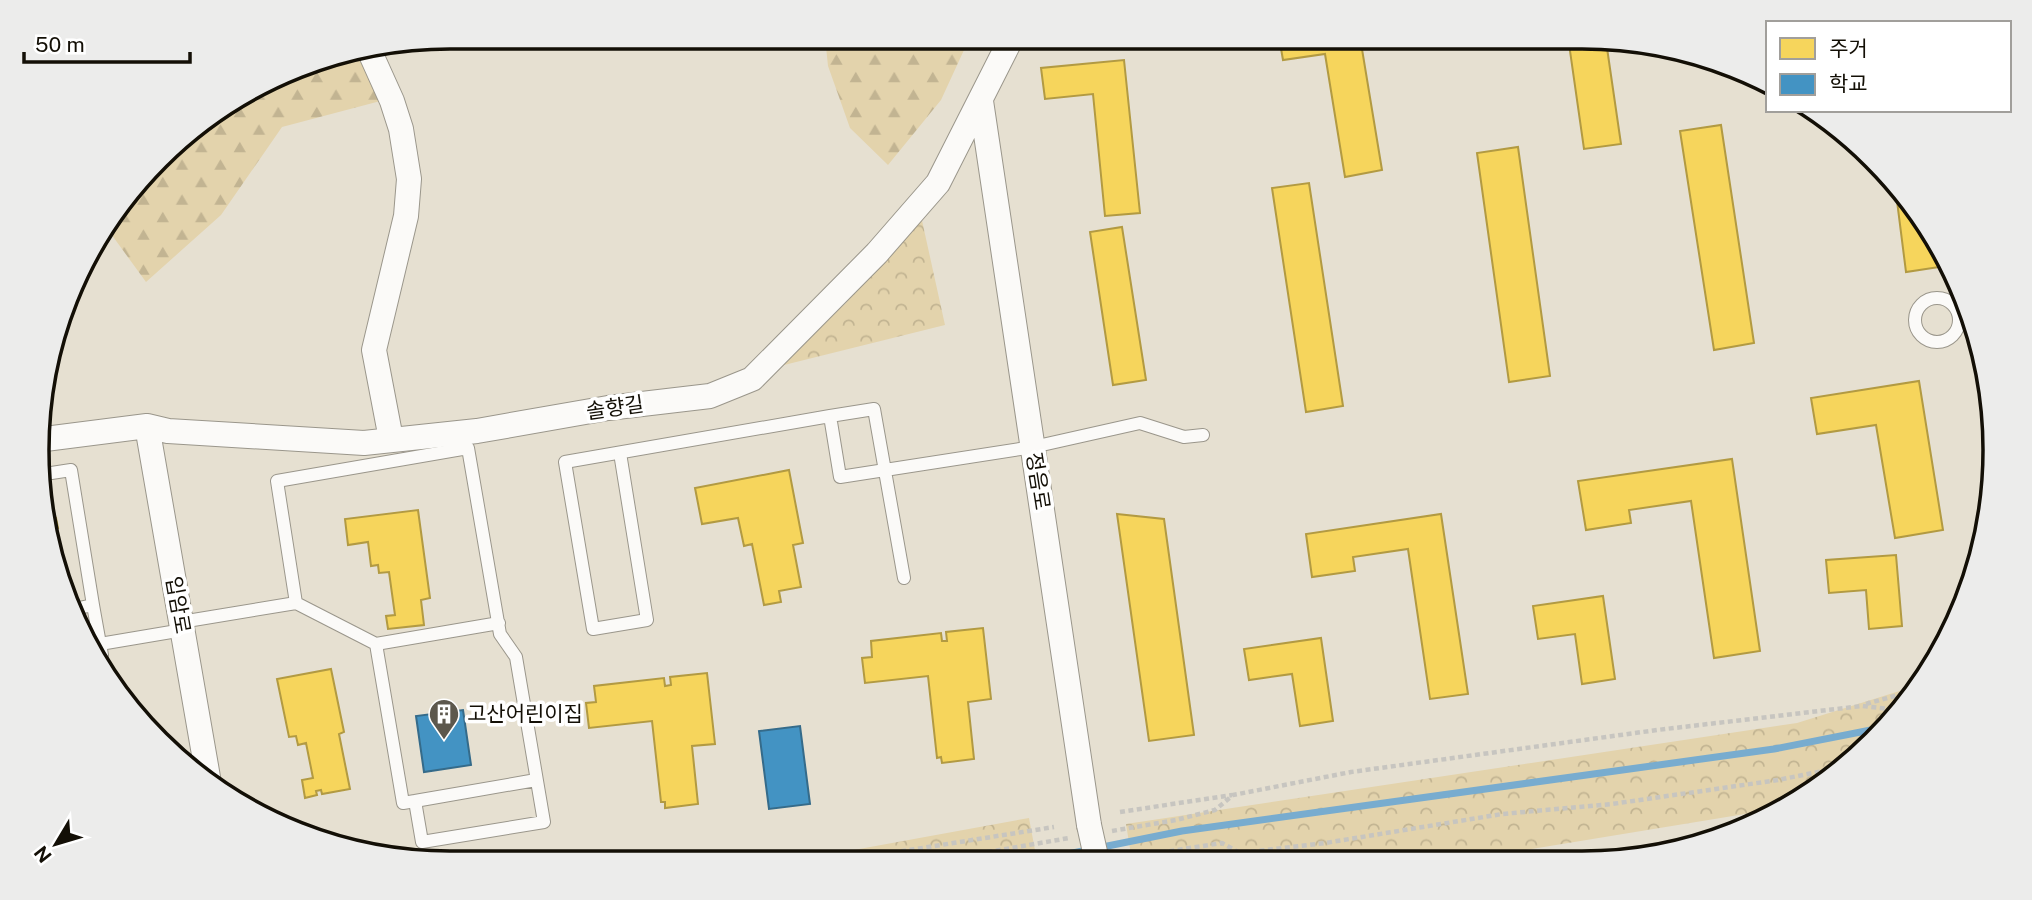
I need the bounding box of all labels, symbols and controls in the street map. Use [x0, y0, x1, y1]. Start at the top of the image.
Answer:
scale bar [24, 21, 191, 65]
legend [1766, 21, 2011, 112]
text: 50 m [35, 32, 85, 57]
text: 주거 [1829, 36, 1868, 61]
text: 학교 [1829, 71, 1868, 96]
street label: 솔향길 [584, 391, 645, 424]
street label: 정음로 [1022, 450, 1055, 512]
street label: 입암로 [161, 574, 196, 636]
building icon: 고산어린이집 [427, 697, 461, 741]
place label: 고산어린이집 [467, 701, 583, 726]
north arrow [21, 809, 91, 879]
text: N [29, 842, 56, 867]

